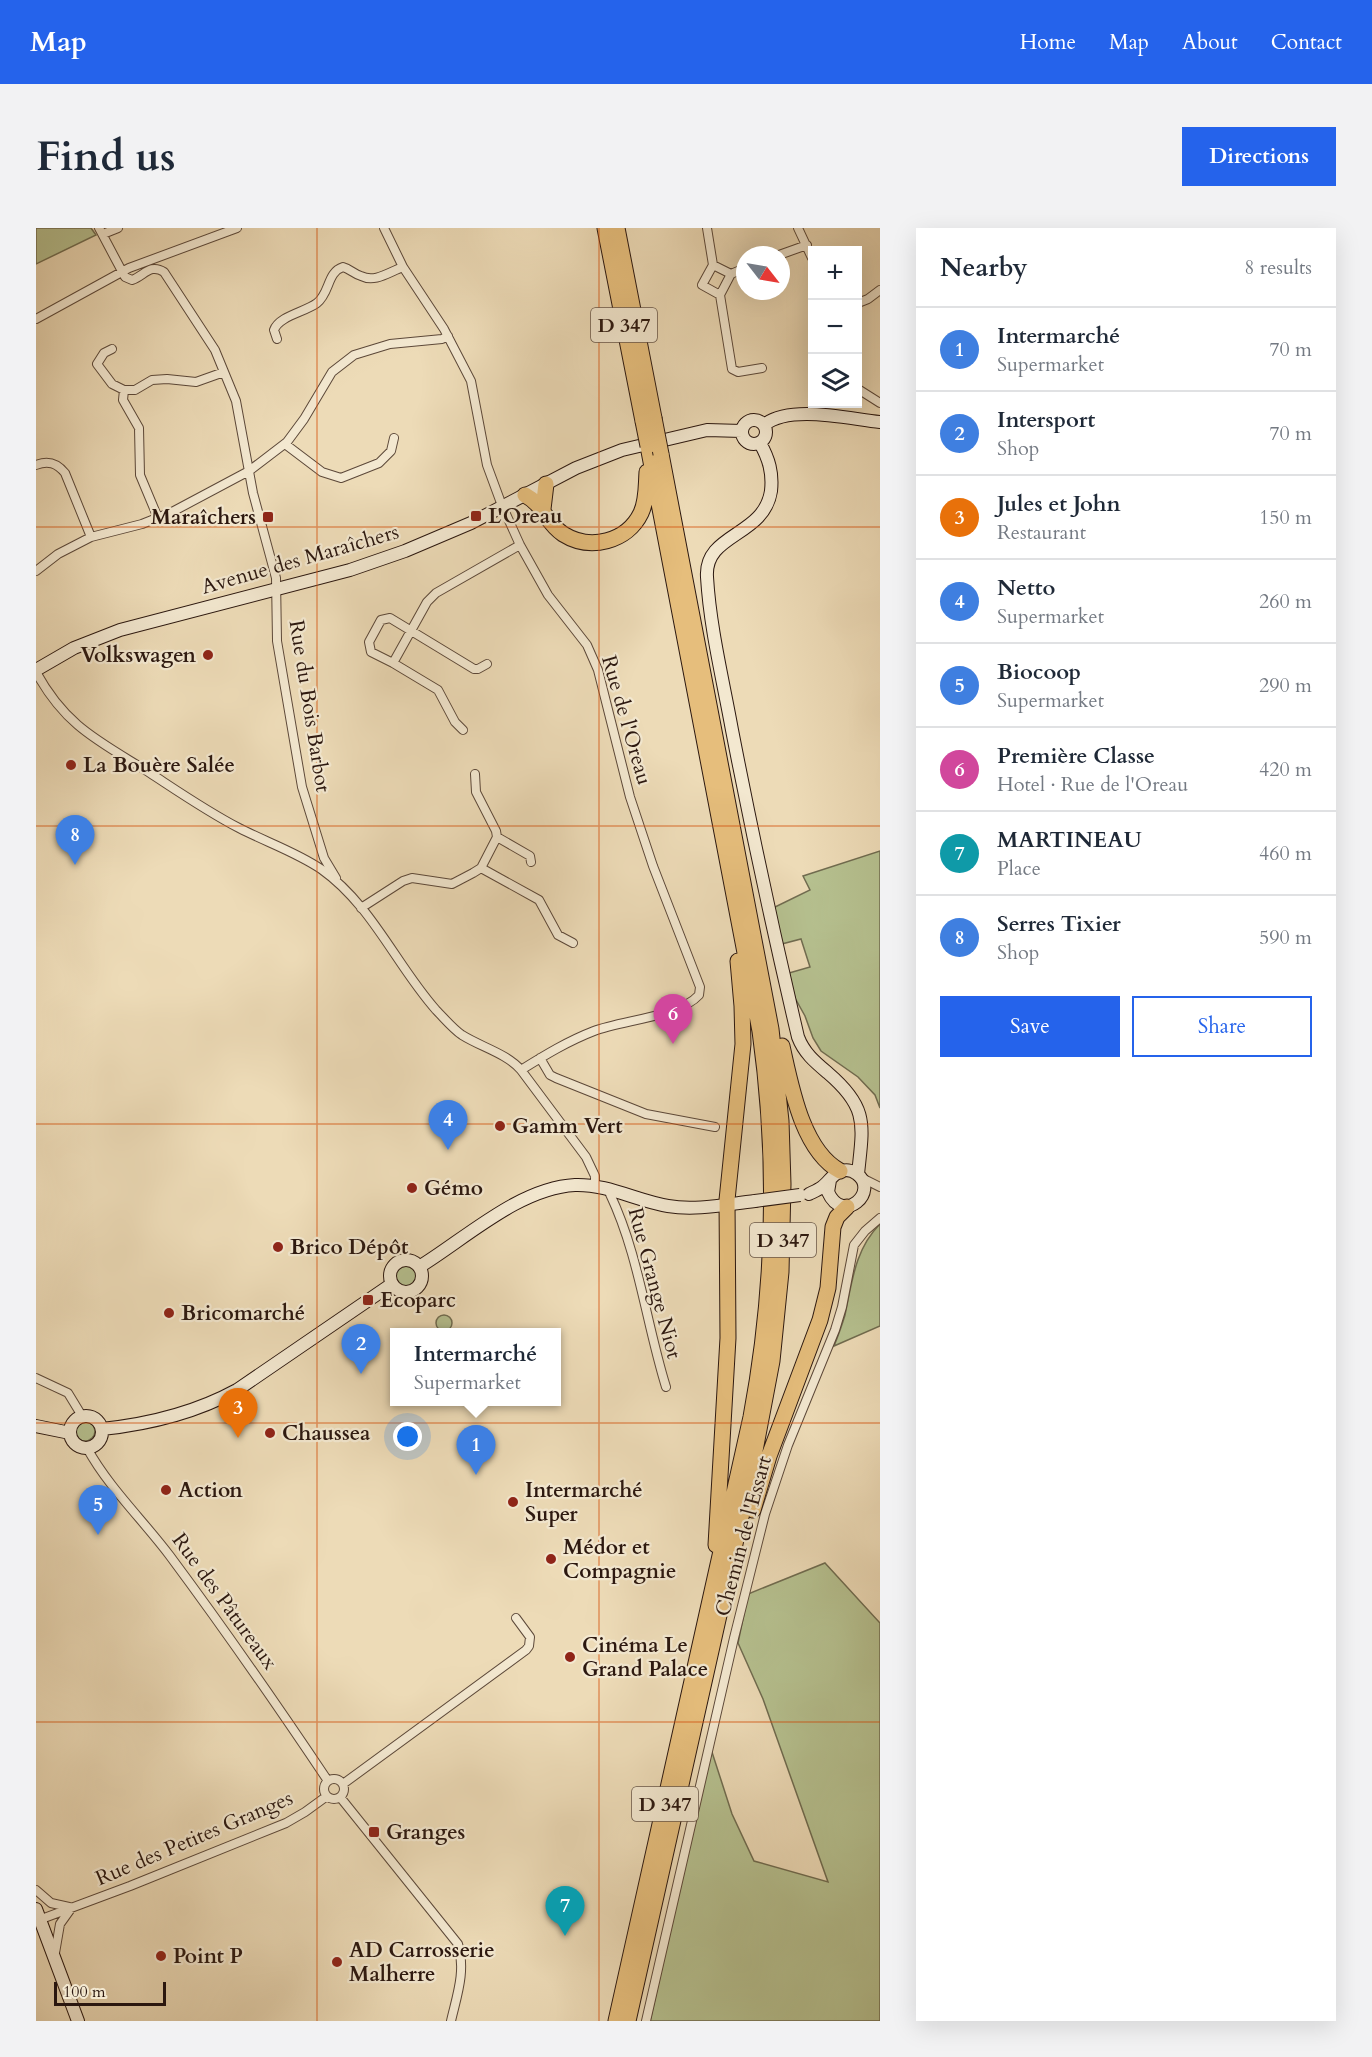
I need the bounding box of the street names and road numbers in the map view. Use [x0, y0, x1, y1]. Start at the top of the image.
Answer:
road number: D 347 [591, 308, 657, 342]
street label: Avenue des Maraîchers [198, 517, 402, 602]
street label: Rue du Bois Barbot [282, 618, 337, 795]
street label: Rue de l'Oreau [594, 652, 659, 788]
street label: Rue Grange Niot [620, 1204, 689, 1362]
road number: D 347 [750, 1223, 816, 1257]
street label: Chemin de l'Essart [708, 1452, 779, 1620]
street label: Rue des Pâtureaux [165, 1527, 284, 1676]
street label: Rue des Petites Granges [91, 1784, 297, 1893]
road number: D 347 [632, 1787, 698, 1821]

